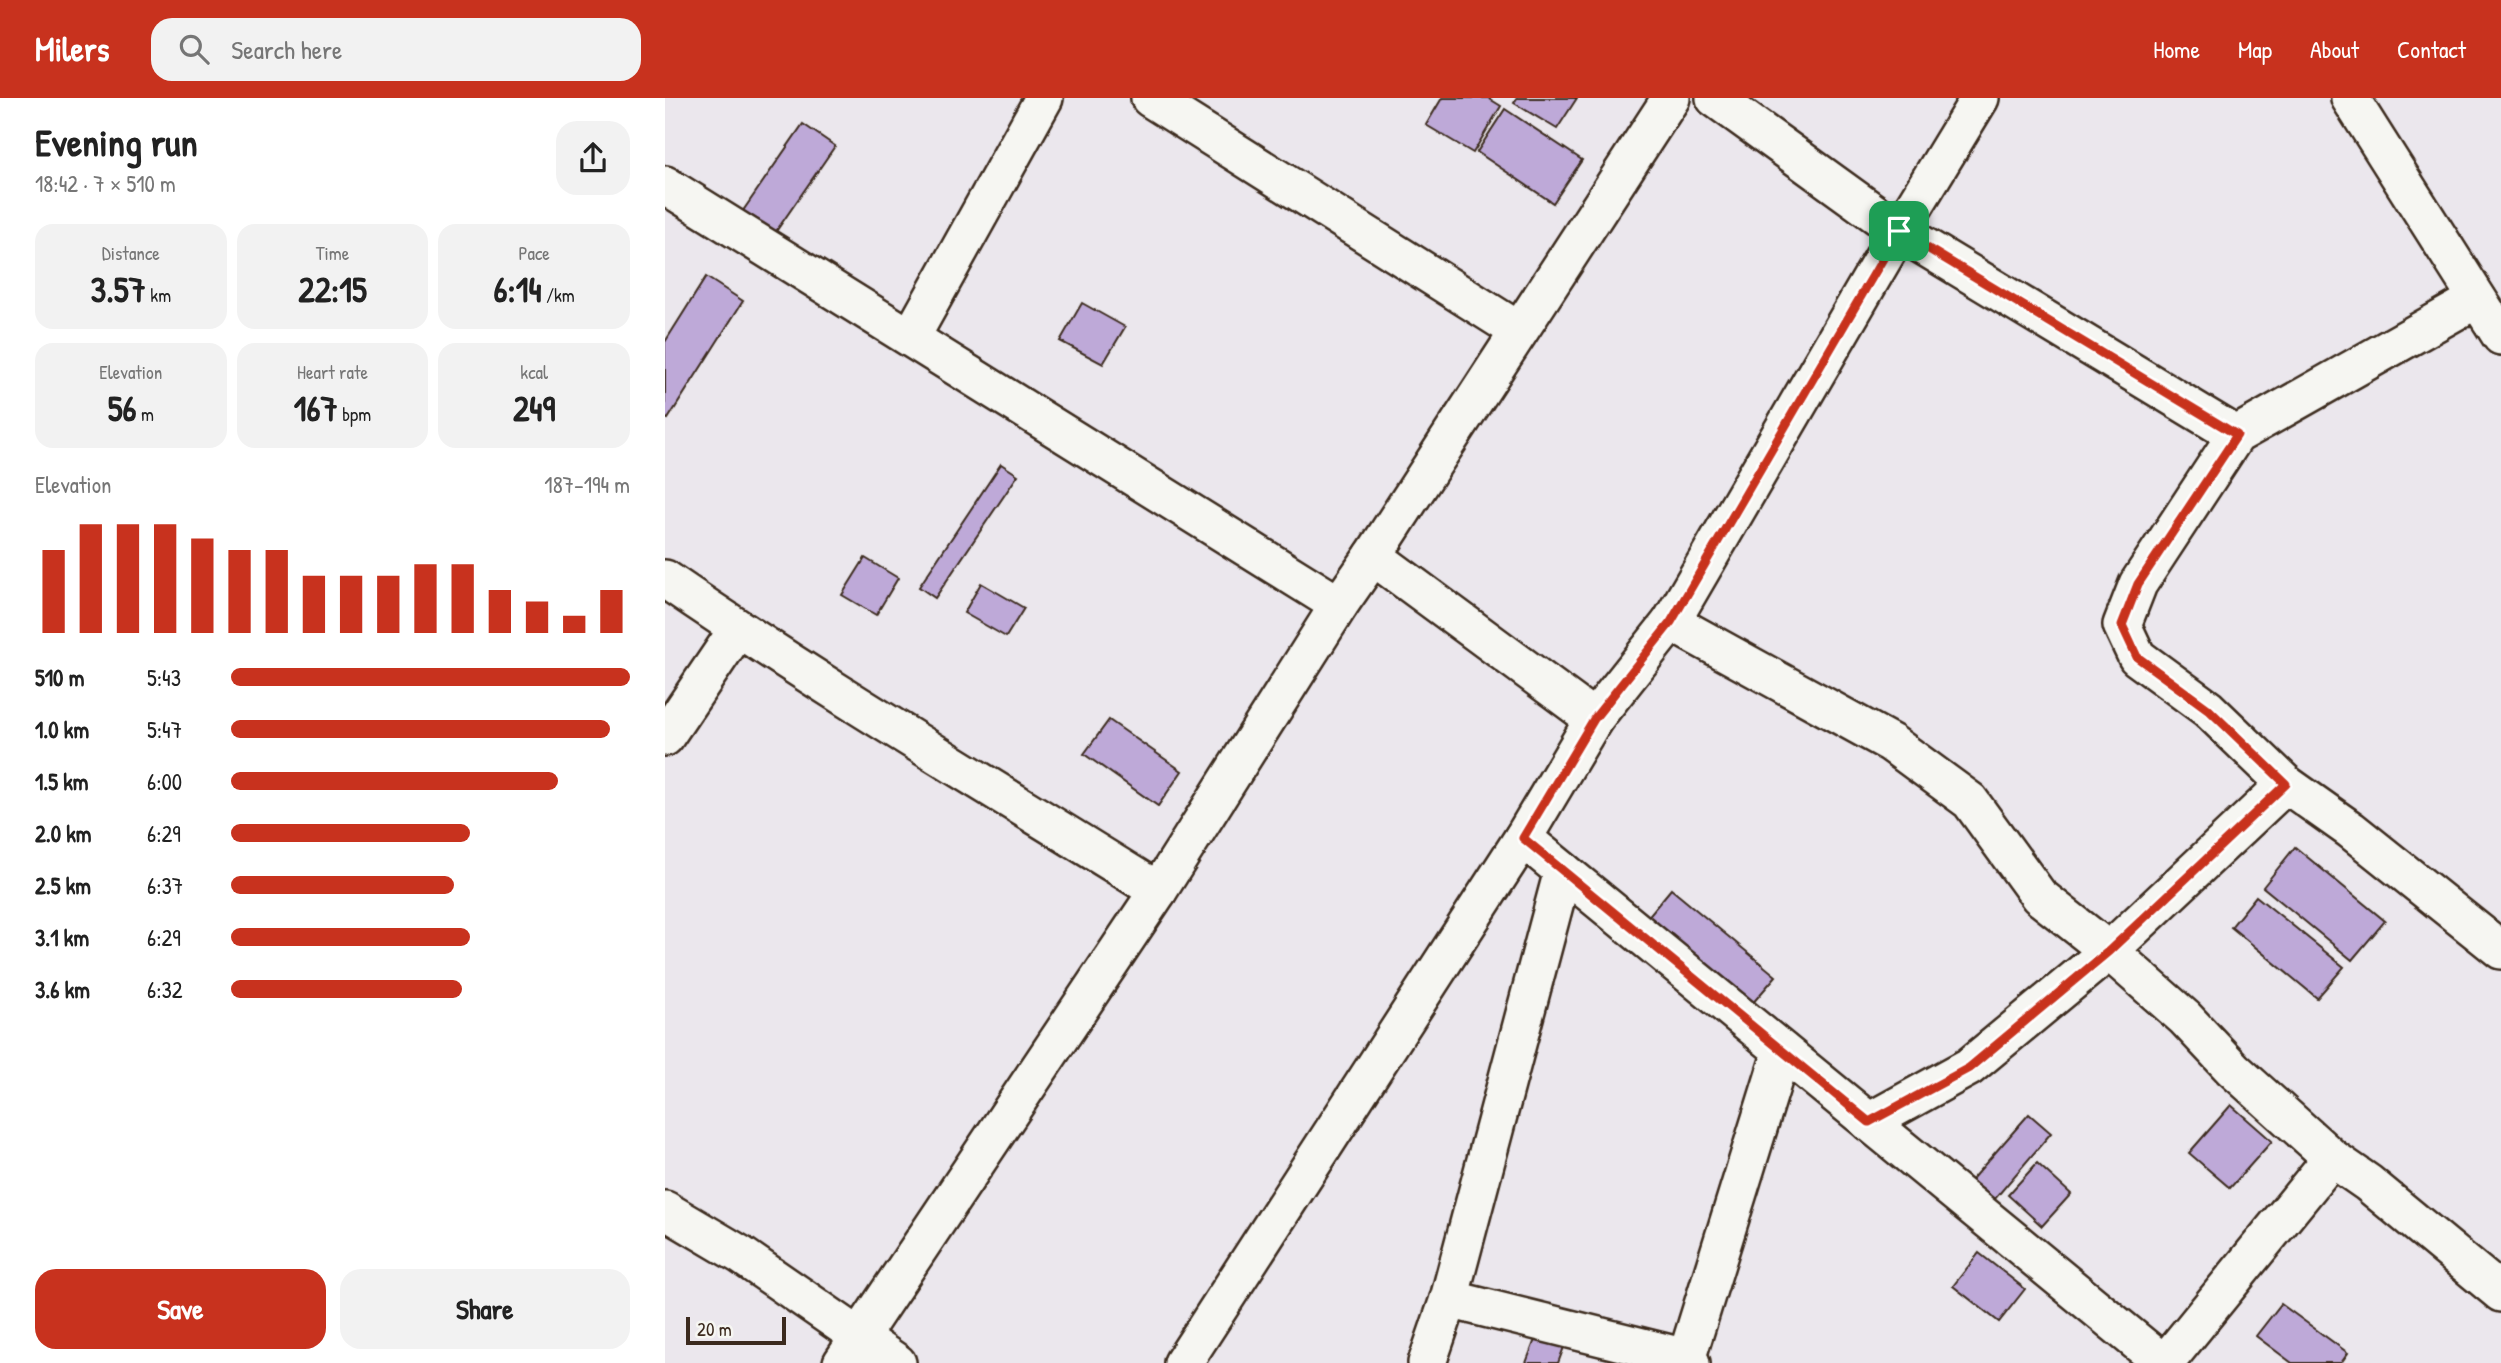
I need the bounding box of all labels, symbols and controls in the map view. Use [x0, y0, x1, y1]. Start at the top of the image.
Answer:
search box [151, 18, 641, 81]
text: Milers [35, 27, 109, 71]
icon: search [175, 30, 213, 68]
text: Search here [231, 32, 342, 67]
text: Home [2153, 33, 2200, 65]
text: Map [2238, 33, 2272, 65]
text: About [2310, 33, 2359, 65]
text: Contact [2397, 33, 2466, 65]
text: Evening run [35, 116, 198, 168]
button: share [556, 121, 630, 195]
text: 18:42 · 7 × 510 m [35, 168, 176, 199]
pin [1869, 201, 1929, 261]
icon: arrive [1880, 212, 1918, 250]
text: Distance [102, 240, 160, 266]
text: Time [316, 240, 349, 266]
text: Pace [518, 240, 550, 266]
text: 3.57 [91, 266, 146, 313]
text: 22:15 [298, 266, 367, 313]
text: 6:14 [494, 266, 542, 313]
text: km [146, 282, 171, 308]
text: /km [542, 282, 575, 308]
text: Elevation [99, 359, 162, 385]
text: Heart rate [297, 359, 368, 385]
text: kcal [520, 359, 548, 385]
text: 56 [108, 385, 137, 432]
text: 167 [294, 385, 338, 432]
text: 249 [513, 385, 555, 432]
text: m [137, 401, 154, 427]
text: bpm [338, 401, 371, 427]
text: Elevation [35, 469, 111, 500]
text: 187–194 m [544, 469, 630, 500]
text: 510 m [35, 662, 84, 693]
text: 5:43 [147, 662, 181, 693]
text: 1.0 km [35, 714, 89, 745]
text: 5:47 [147, 714, 182, 745]
text: 1.5 km [35, 766, 88, 797]
text: 6:00 [147, 766, 182, 797]
text: 2.0 km [35, 818, 91, 849]
text: 6:29 [147, 818, 181, 849]
text: 2.5 km [35, 870, 91, 901]
text: 6:37 [147, 870, 183, 901]
text: 3.1 km [35, 922, 89, 953]
text: 6:29 [147, 922, 181, 953]
text: 3.6 km [35, 974, 90, 1005]
text: 6:32 [147, 974, 183, 1005]
button: Save [35, 1269, 326, 1349]
button: Share [340, 1269, 630, 1349]
scale bar [686, 1314, 786, 1346]
text: 20 m [697, 1316, 732, 1342]

